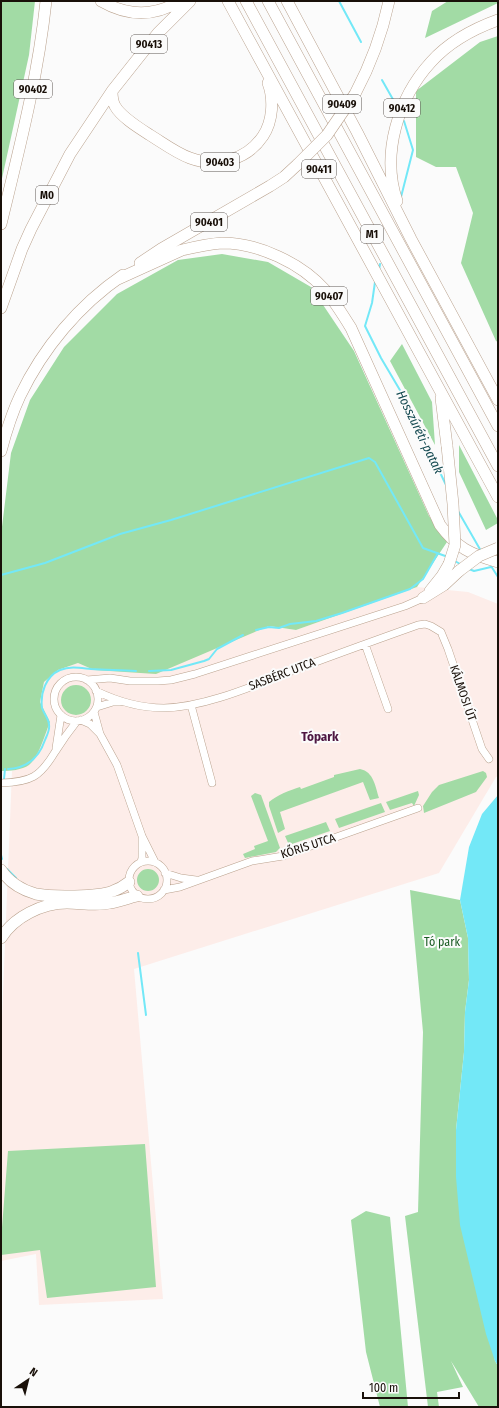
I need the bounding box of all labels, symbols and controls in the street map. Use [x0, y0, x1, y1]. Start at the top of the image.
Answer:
road number: 90413 [131, 35, 167, 53]
road number: 90402 [14, 80, 52, 98]
road number: 90409 [323, 95, 361, 113]
road number: 90412 [384, 99, 420, 117]
road number: 90403 [201, 153, 239, 171]
road number: 90411 [302, 160, 336, 178]
road number: M0 [36, 186, 58, 204]
road number: 90401 [191, 213, 227, 231]
road number: M1 [361, 225, 383, 243]
road number: 90407 [311, 287, 347, 305]
water label: Hosszúréti-patak [393, 388, 447, 476]
street label: SASBÉRC UTCA [246, 654, 318, 693]
street label: KÁLMOSI ÚT [447, 663, 480, 723]
district label: Tópark [301, 729, 339, 744]
street label: KŐRIS UTCA [278, 828, 338, 861]
park label: Tó park [424, 935, 460, 949]
north arrow [8, 1360, 48, 1400]
text: N [27, 1365, 40, 1379]
scale bar [363, 1374, 459, 1400]
text: 100 m [369, 1381, 398, 1395]

